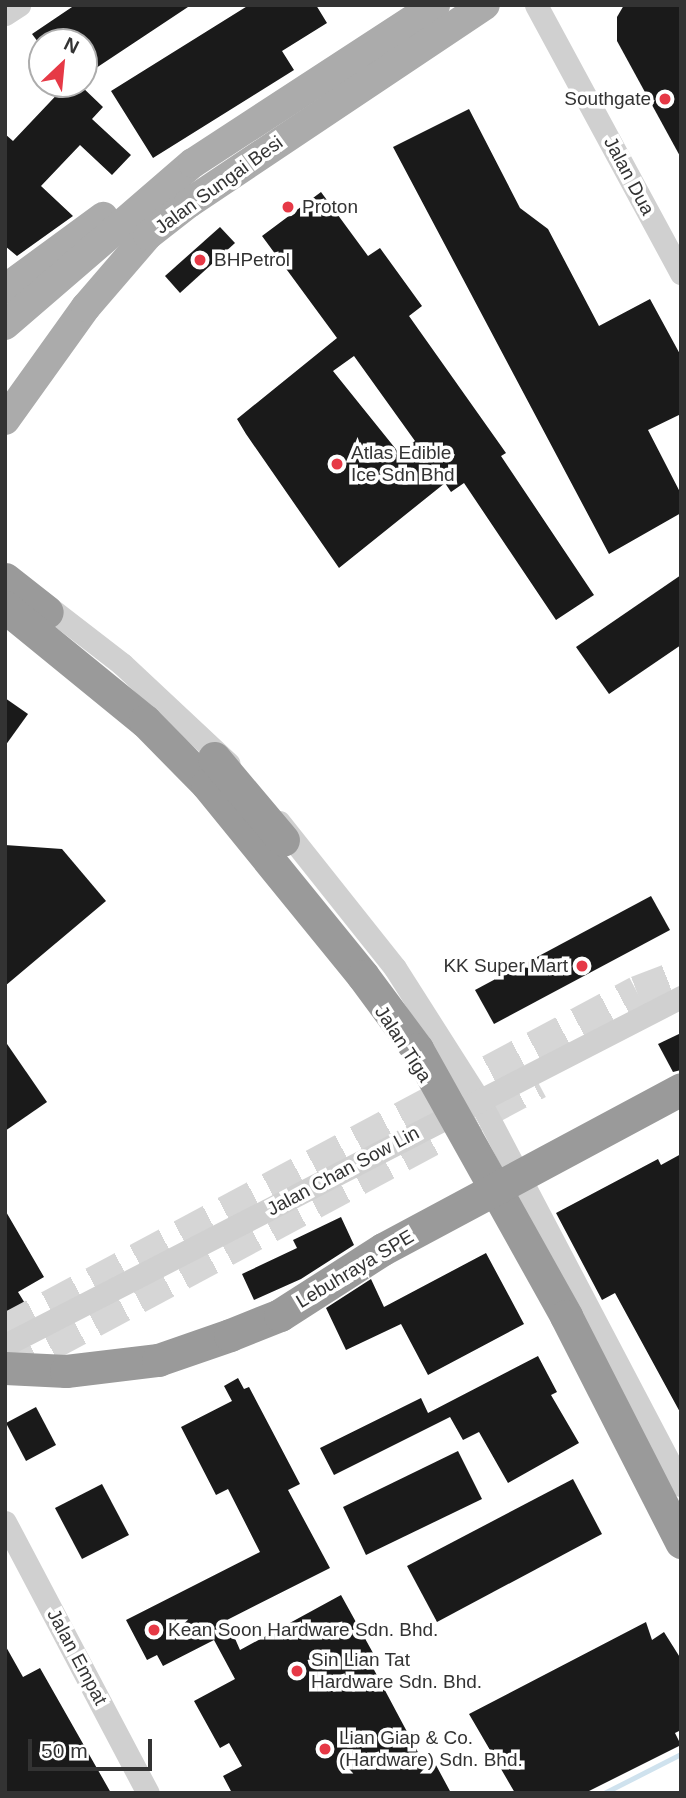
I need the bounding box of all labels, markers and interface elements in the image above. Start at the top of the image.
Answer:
north arrow [28,28,98,98]
text: N [61,33,82,58]
place label: Southgate [564,88,651,110]
marker: Southgate [657,91,673,107]
street label: Jalan Sungai Besi [151,131,287,239]
street label: Jalan Dua [599,133,659,219]
place label: Proton [302,196,358,218]
marker: Proton [280,199,296,215]
place label: BHPetrol [214,249,290,271]
marker: BHPetrol [192,252,208,268]
place label: Atlas Edible Ice Sdn Bhd [351,442,455,486]
marker: Atlas Edible Ice Sdn Bhd [329,456,345,472]
place label: KK Super Mart [443,955,568,977]
marker: KK Super Mart [574,958,590,974]
street label: Jalan Tiga [370,1001,436,1087]
street label: Jalan Chan Sow Lin [263,1121,423,1221]
street label: Lebuhraya SPE [292,1225,418,1313]
street label: Jalan Empat [42,1605,112,1709]
place label: Kean Soon Hardware Sdn. Bhd. [168,1619,438,1641]
marker: Kean Soon Hardware Sdn. Bhd. [146,1622,162,1638]
place label: Sin Lian Tat Hardware Sdn. Bhd. [311,1649,482,1693]
marker: Sin Lian Tat Hardware Sdn. Bhd. [289,1663,305,1679]
scale bar [32,1724,156,1768]
place label: Lian Giap & Co. (Hardware) Sdn. Bhd. [339,1727,523,1771]
text: 50 m [41,1739,88,1762]
marker: Lian Giap & Co. (Hardware) Sdn. Bhd. [317,1741,333,1757]

